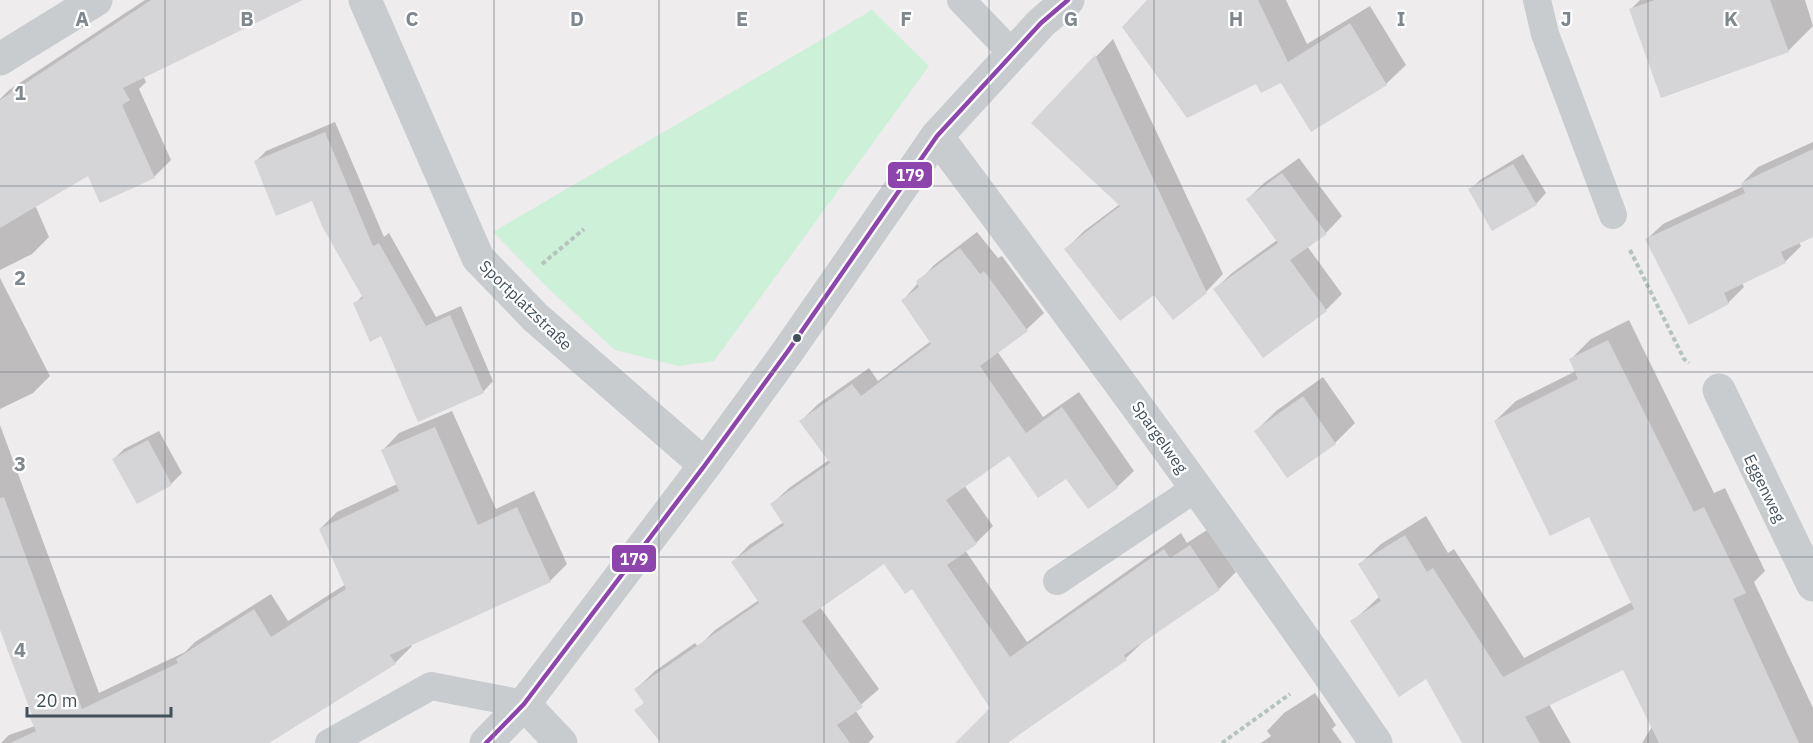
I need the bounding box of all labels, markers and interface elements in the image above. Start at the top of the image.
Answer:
text: A [75,5,89,32]
text: B [240,5,254,32]
text: C [405,5,419,32]
text: D [570,5,584,32]
text: E [736,5,748,32]
text: F [900,5,912,32]
text: G [1064,5,1078,32]
text: H [1229,5,1243,32]
text: I [1397,5,1405,32]
text: J [1560,5,1572,32]
text: K [1724,5,1738,32]
text: 1 [14,79,26,106]
line badge: 179 [887,161,933,189]
text: 179 [896,165,924,185]
street label: Sportplatzstraße [476,256,577,354]
text: 2 [14,264,26,291]
unlabelled marker [791,332,803,344]
street label: Spargelweg [1128,397,1192,477]
text: 3 [14,450,26,477]
street label: Eggenweg [1740,451,1790,526]
line badge: 179 [611,544,657,573]
text: 179 [620,549,648,569]
text: 4 [14,636,26,663]
scale bar [27,680,171,718]
text: 20 m [36,689,78,712]

